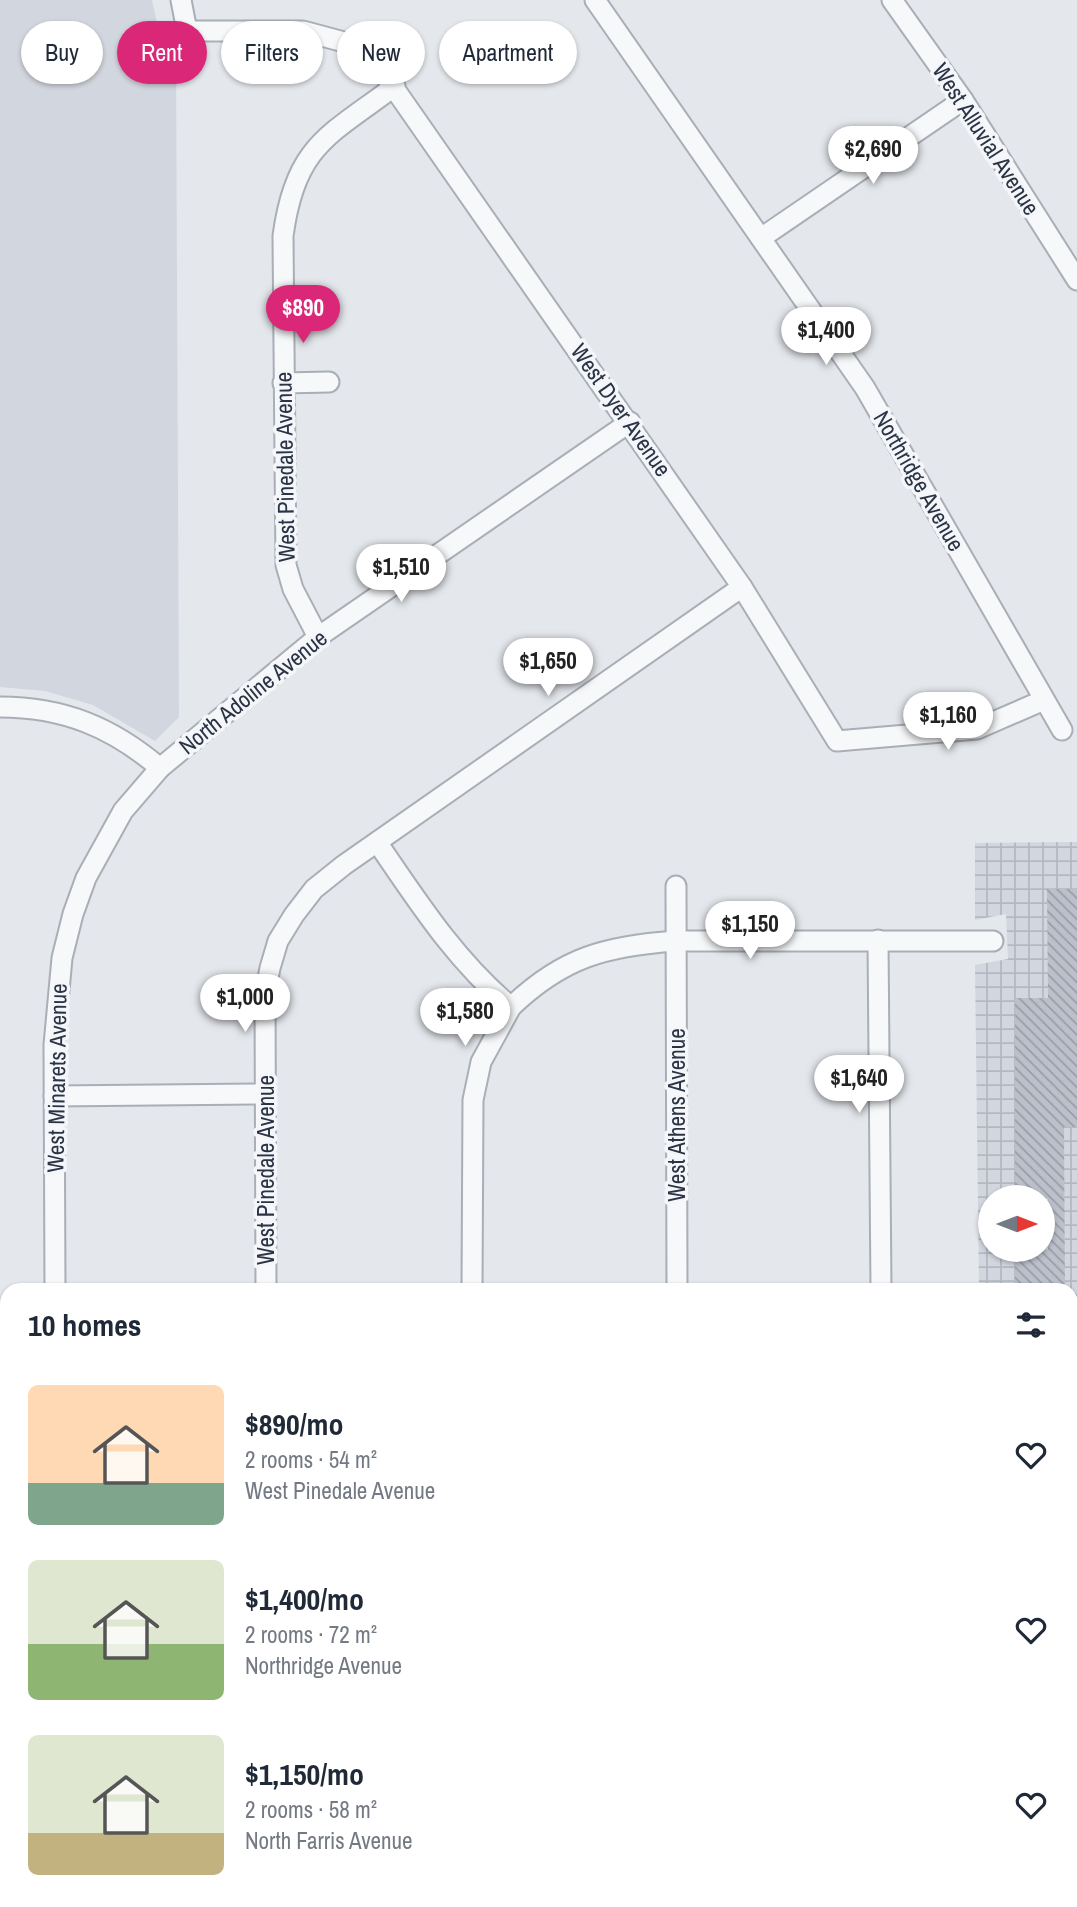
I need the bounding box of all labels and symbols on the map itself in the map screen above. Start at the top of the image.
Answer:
street label: West Alluvial Avenue [926,57,1047,221]
pin: $2,690 [816,127,930,186]
pin: $890 [262,286,344,345]
pin: $1,400 [769,308,883,367]
street label: West Dyer Avenue [564,337,679,482]
street label: West Pinedale Avenue [267,372,302,562]
street label: Northridge Avenue [867,405,972,556]
pin: $1,510 [344,544,458,604]
street label: North Adoline Avenue [172,622,333,761]
pin: $1,650 [491,638,605,698]
pin: $1,160 [891,692,1005,752]
pin: $1,150 [693,902,807,961]
pin: $1,000 [188,974,302,1034]
street label: West Minarets Avenue [39,983,74,1173]
pin: $1,580 [408,988,522,1048]
street label: West Athens Avenue [661,1028,692,1202]
pin: $1,640 [802,1056,916,1115]
street label: West Pinedale Avenue [250,1075,281,1265]
north arrow [978,1185,1055,1262]

